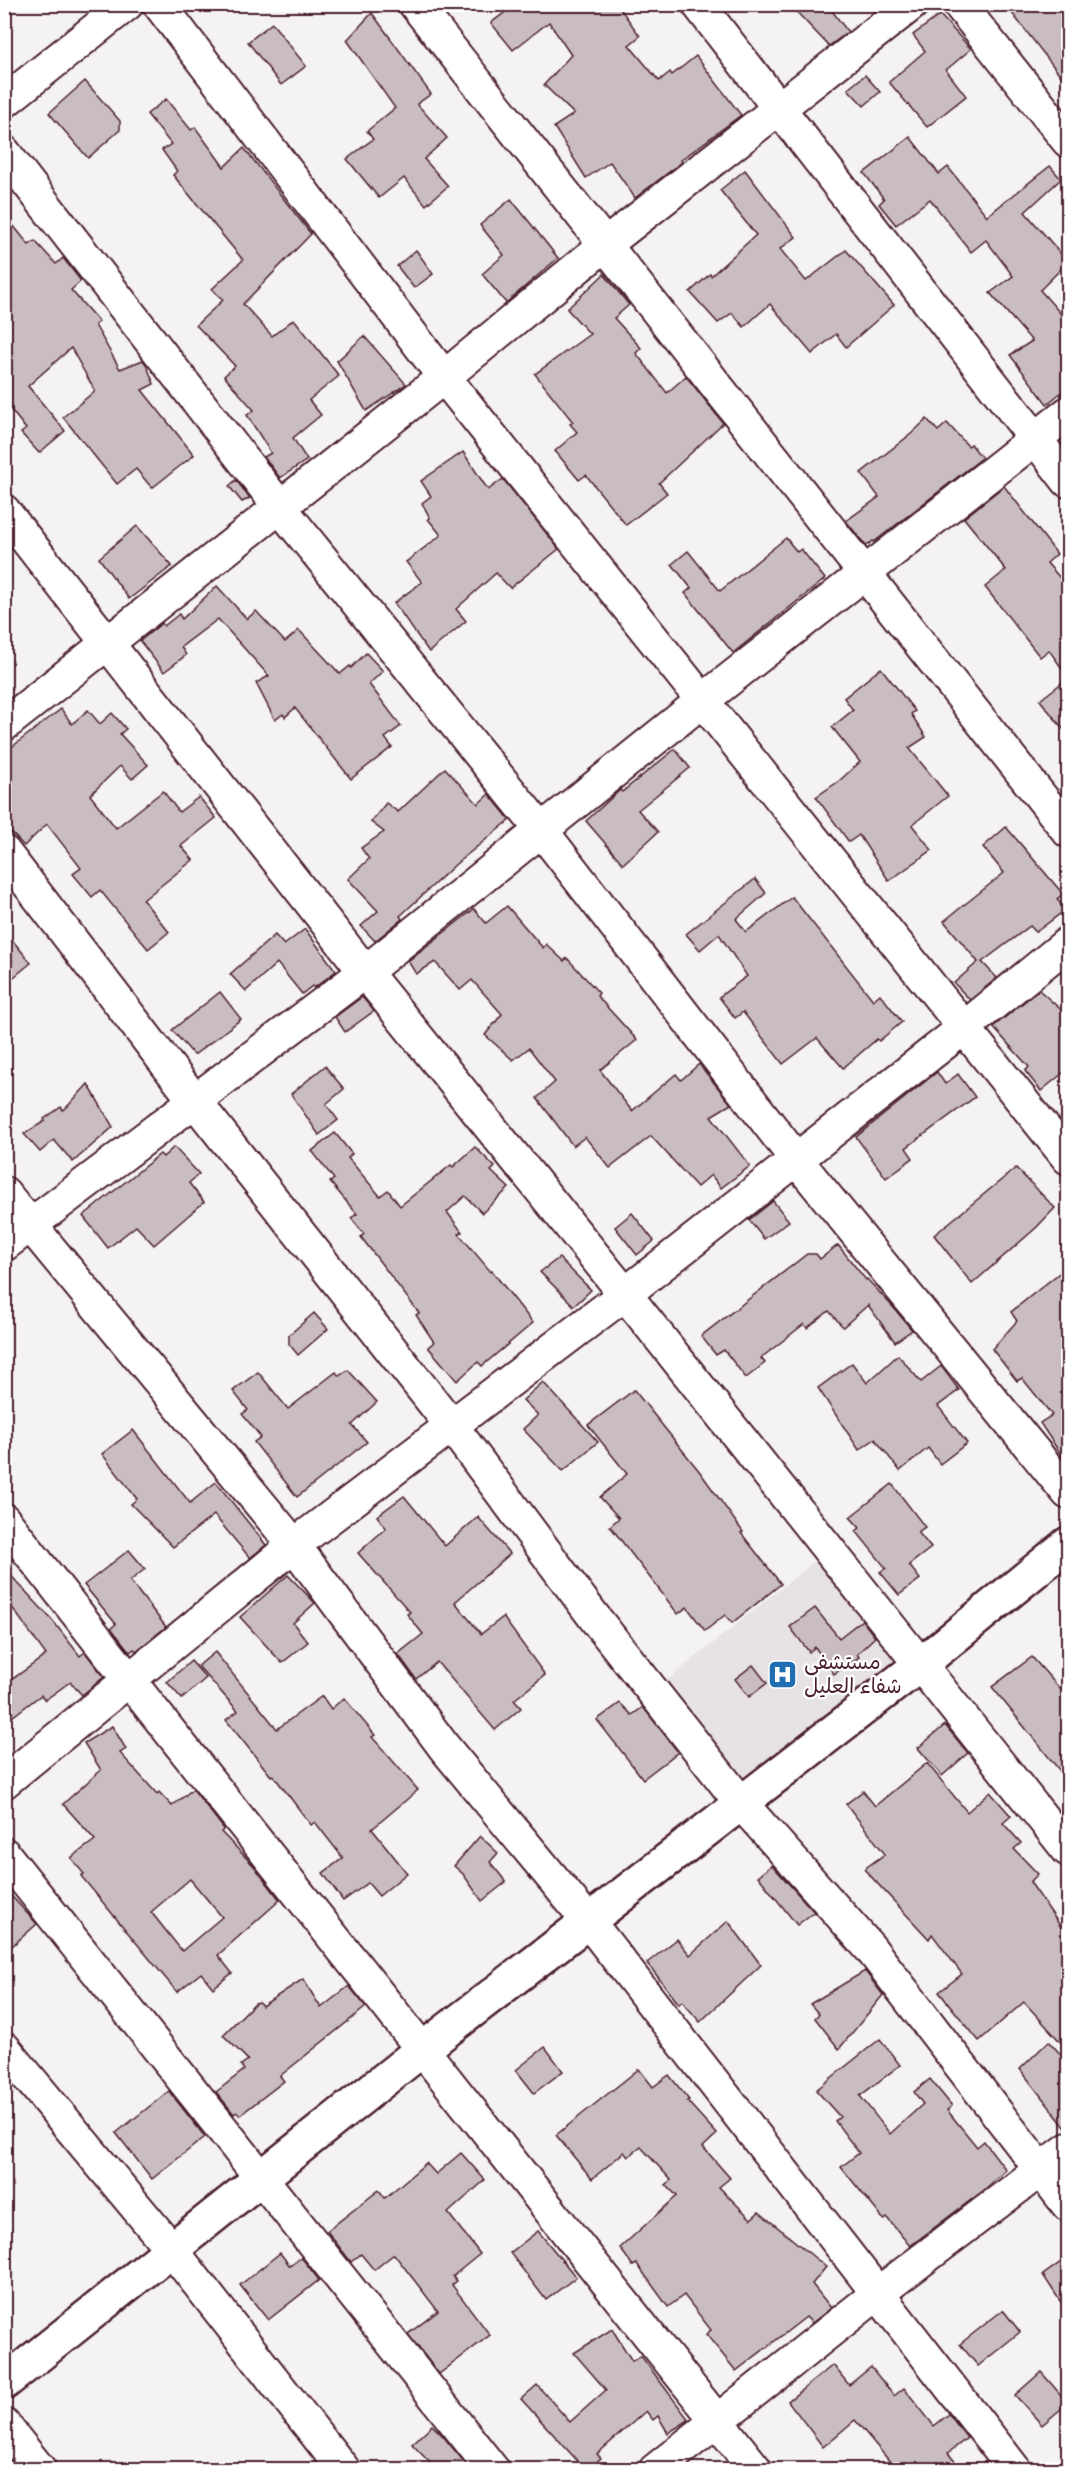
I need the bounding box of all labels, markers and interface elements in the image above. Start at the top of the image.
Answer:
place label: مستشفى شفاء العليل [804,1649,902,1703]
hospital icon: مستشفى شفاء العليل [767,1658,799,1690]

